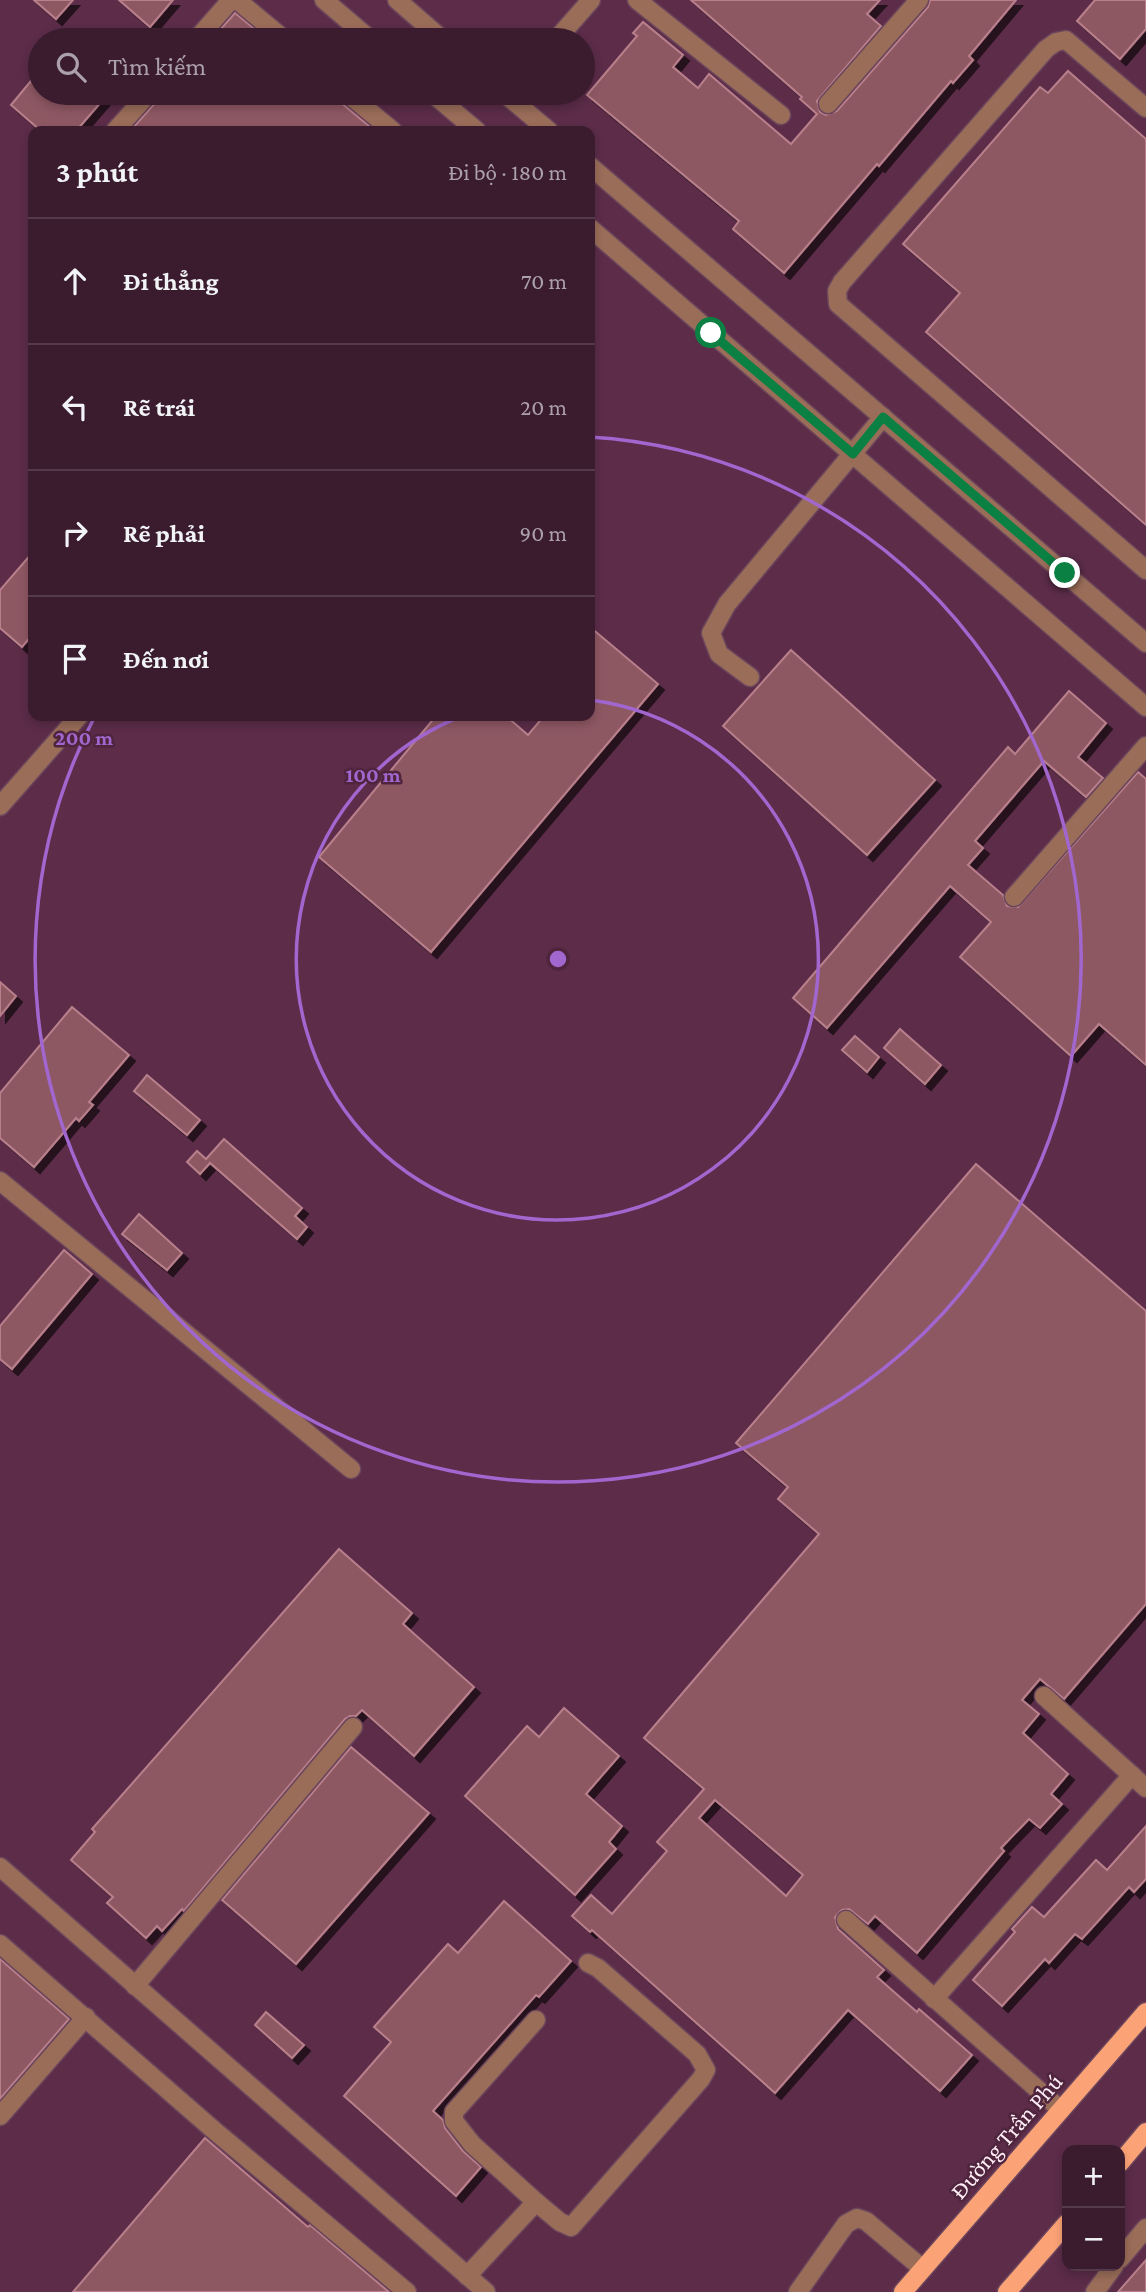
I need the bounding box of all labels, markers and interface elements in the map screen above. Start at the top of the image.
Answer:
search box [28,28,595,105]
icon: search [52,48,90,86]
text: Tìm kiếm [108,52,206,81]
text: 3 phút [56,155,138,188]
text: Đi bộ · 180 m [448,159,567,185]
icon: ahead [56,262,94,300]
text: Đi thẳng [123,267,219,296]
text: 70 m [521,268,567,294]
route start [695,317,726,348]
icon: left [56,388,94,426]
text: Rẽ trái [123,393,195,422]
text: 20 m [520,394,567,420]
icon: right [56,514,94,552]
text: Rẽ phải [123,519,205,548]
text: 90 m [520,520,567,546]
route end [1049,557,1080,588]
icon: arrive [56,640,94,678]
text: Đến nơi [123,645,209,674]
text: 200 m [55,726,113,750]
text: 100 m [345,763,401,787]
centre of rings [546,947,570,971]
street label: Đường Trần Phú [944,2068,1068,2204]
map controls [1062,2145,1125,2271]
button: + [1062,2145,1125,2208]
button: − [1062,2208,1125,2271]

